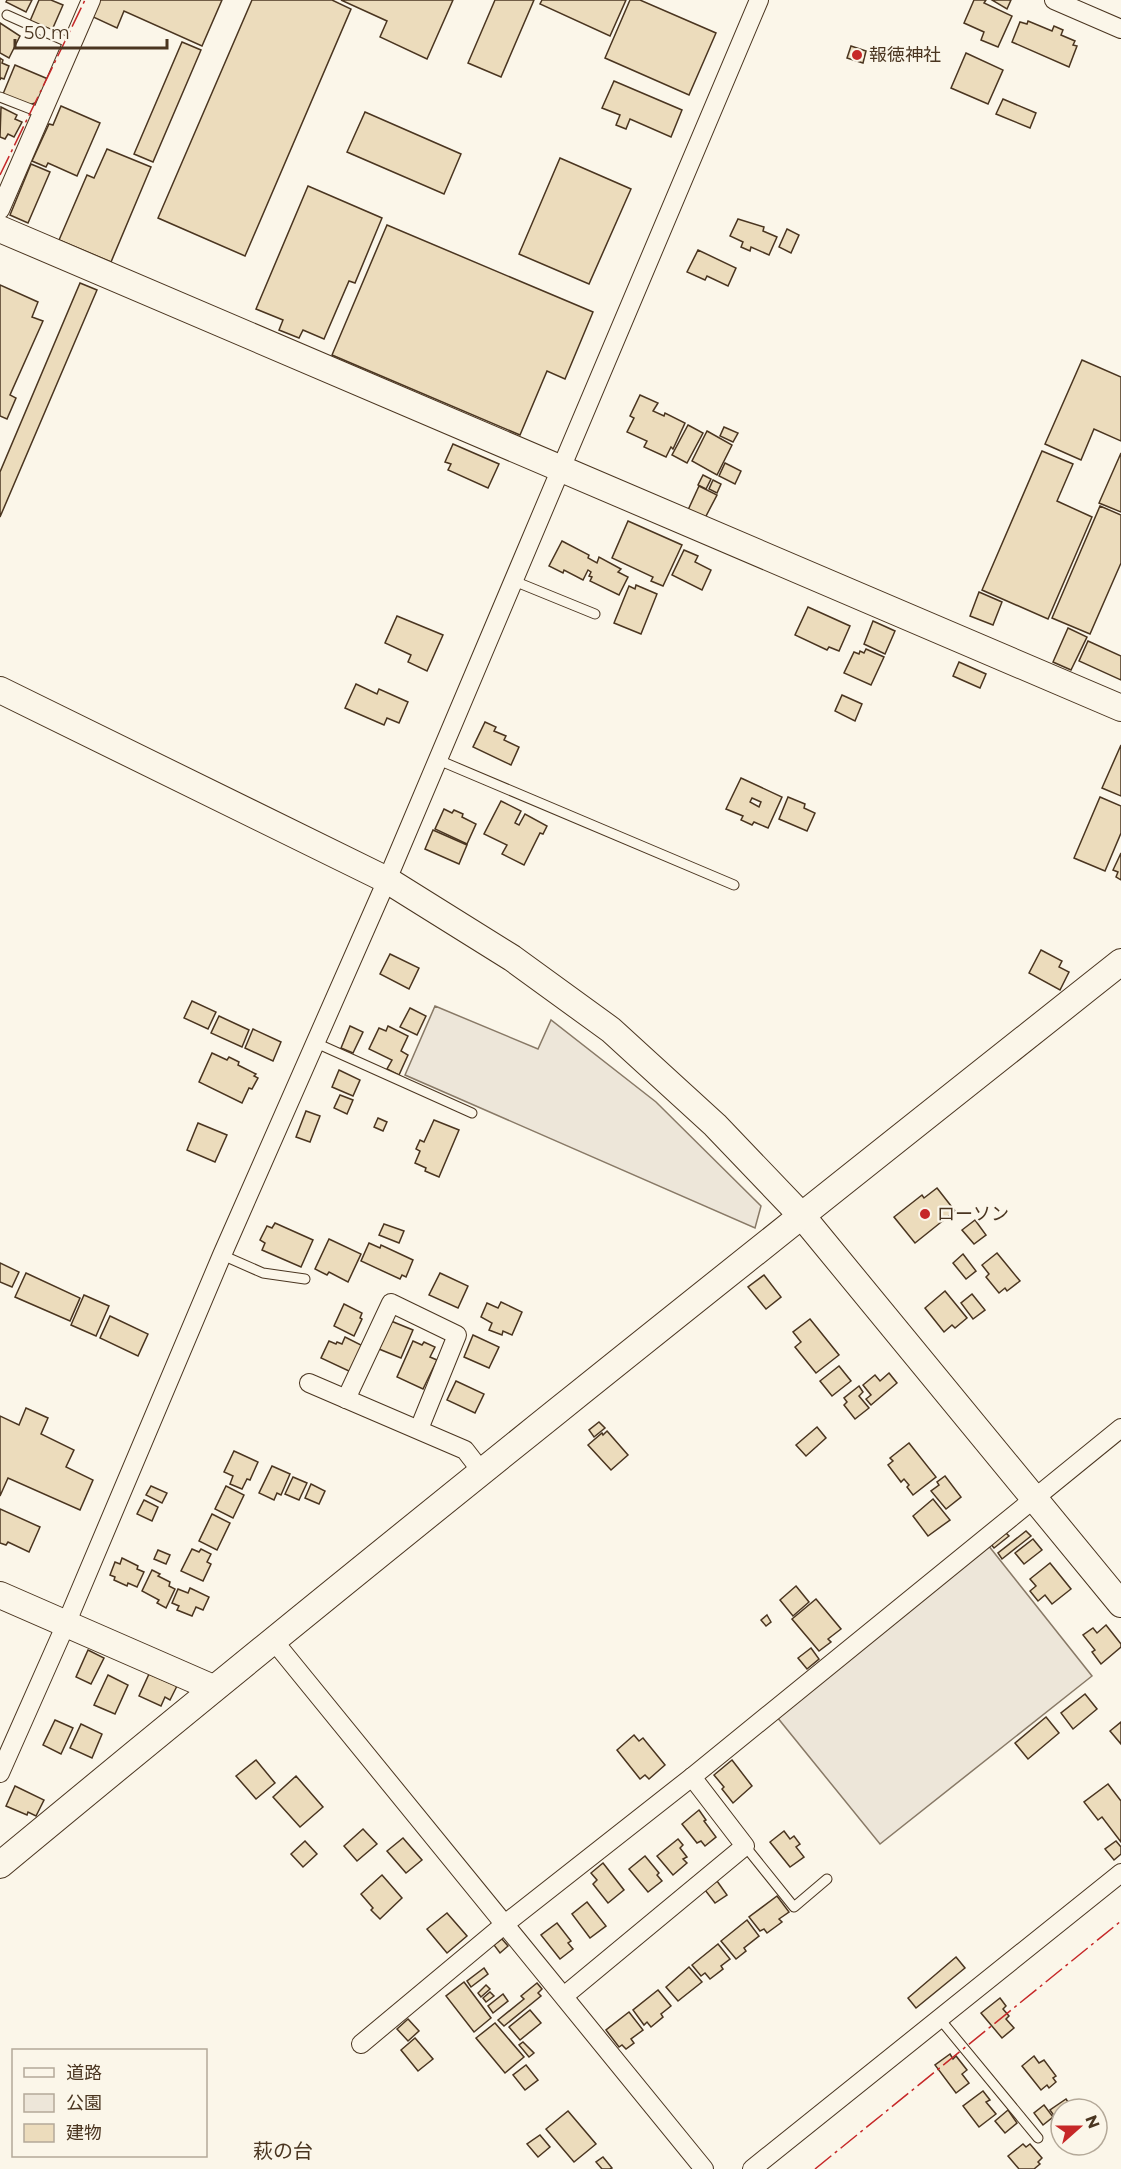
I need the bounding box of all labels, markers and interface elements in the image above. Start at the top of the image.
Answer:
scale bar [15,12,166,50]
text: 50 m [24,22,70,44]
place label: 報徳神社 [869,44,941,66]
marker: 報徳神社 [850,48,864,62]
place label: ローソン [937,1203,1009,1225]
marker: ローソン [918,1207,932,1221]
legend [12,2049,207,2157]
text: 道路 [66,2062,102,2084]
text: 公園 [66,2092,102,2114]
north arrow [1049,2097,1109,2157]
text: N [1081,2112,1104,2131]
text: 建物 [66,2122,102,2144]
district label: 萩の台 [253,2139,313,2163]

